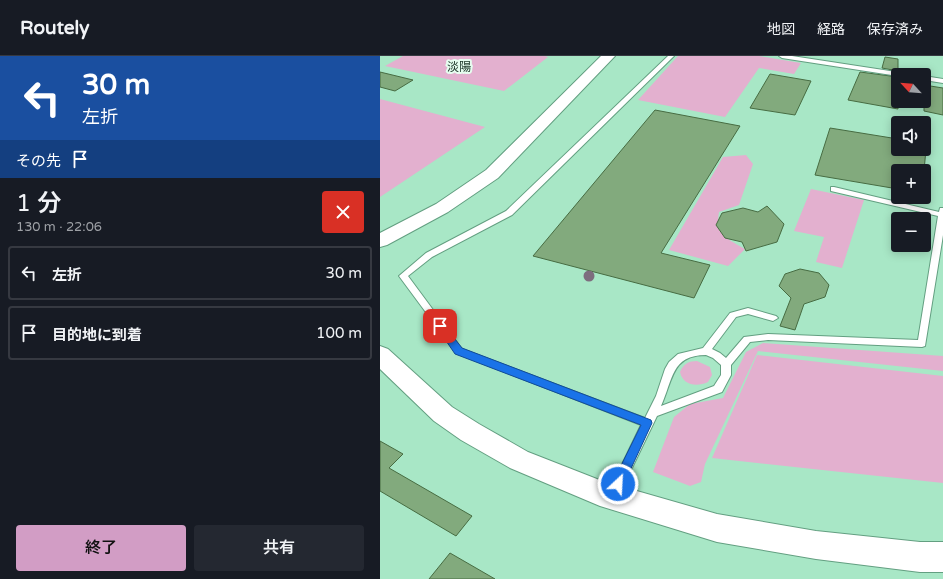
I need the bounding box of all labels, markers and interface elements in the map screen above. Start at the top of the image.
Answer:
text: Routely [20,17,89,39]
text: 地図 [767,21,795,38]
text: 経路 [817,21,845,38]
text: 保存済み [867,21,923,38]
district label: 淡陽 [447,60,471,74]
text: 30 m [82,68,150,102]
north arrow [891,68,931,108]
map controls [891,68,931,252]
icon: left [16,72,68,124]
text: 左折 [82,106,118,128]
button: sound [891,116,931,156]
icon: arrive [69,148,91,170]
text: その先 [16,152,61,170]
button: + [891,164,931,204]
text: 1 分 [16,189,61,218]
button: close [322,191,364,233]
button: − [891,212,931,252]
text: 130 m · 22:06 [16,219,102,235]
icon: left [18,262,40,284]
text: 30 m [325,264,362,282]
text: 左折 [52,266,82,284]
pin [423,309,457,343]
icon: arrive [429,315,451,337]
icon: arrive [18,322,40,344]
text: 100 m [316,324,362,342]
text: 目的地に到着 [52,326,142,344]
position arrow [597,463,639,505]
button: 終了 [16,525,186,571]
button: 共有 [194,525,364,571]

